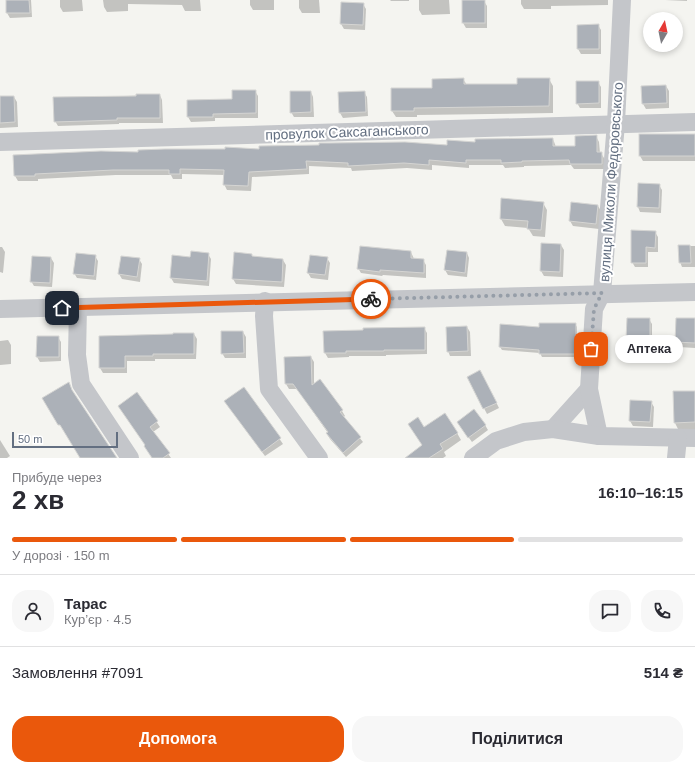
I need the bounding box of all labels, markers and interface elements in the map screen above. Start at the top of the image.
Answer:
north arrow [643,12,683,52]
map controls [643,12,683,52]
street label: вулиця Миколи Федоровського [596,81,626,282]
street label: провулок Саксаганського [265,121,429,143]
courier [351,279,391,319]
icon: bike [360,288,382,310]
pin [45,291,79,325]
icon: home [51,297,73,319]
pin [574,332,608,366]
callout: Аптека [615,335,683,363]
icon: bag [580,338,602,360]
text: Аптека [627,341,671,356]
scale bar [12,430,118,449]
text: 50 m [18,433,42,445]
text: Прибуде через [12,470,102,485]
text: 16:10–16:15 [598,484,683,501]
text: 2 хв [12,485,64,515]
text: У дорозі · 150 m [12,548,110,563]
button: person [12,590,54,632]
button: chat [589,590,631,632]
button: phone [641,590,683,632]
text: Тарас [64,595,107,612]
text: Кур’єр · 4.5 [64,612,132,627]
text: Замовлення #7091 [12,664,143,681]
text: 514 ₴ [644,664,683,681]
button: Допомога [12,716,344,762]
button: Поділитися [352,716,683,762]

